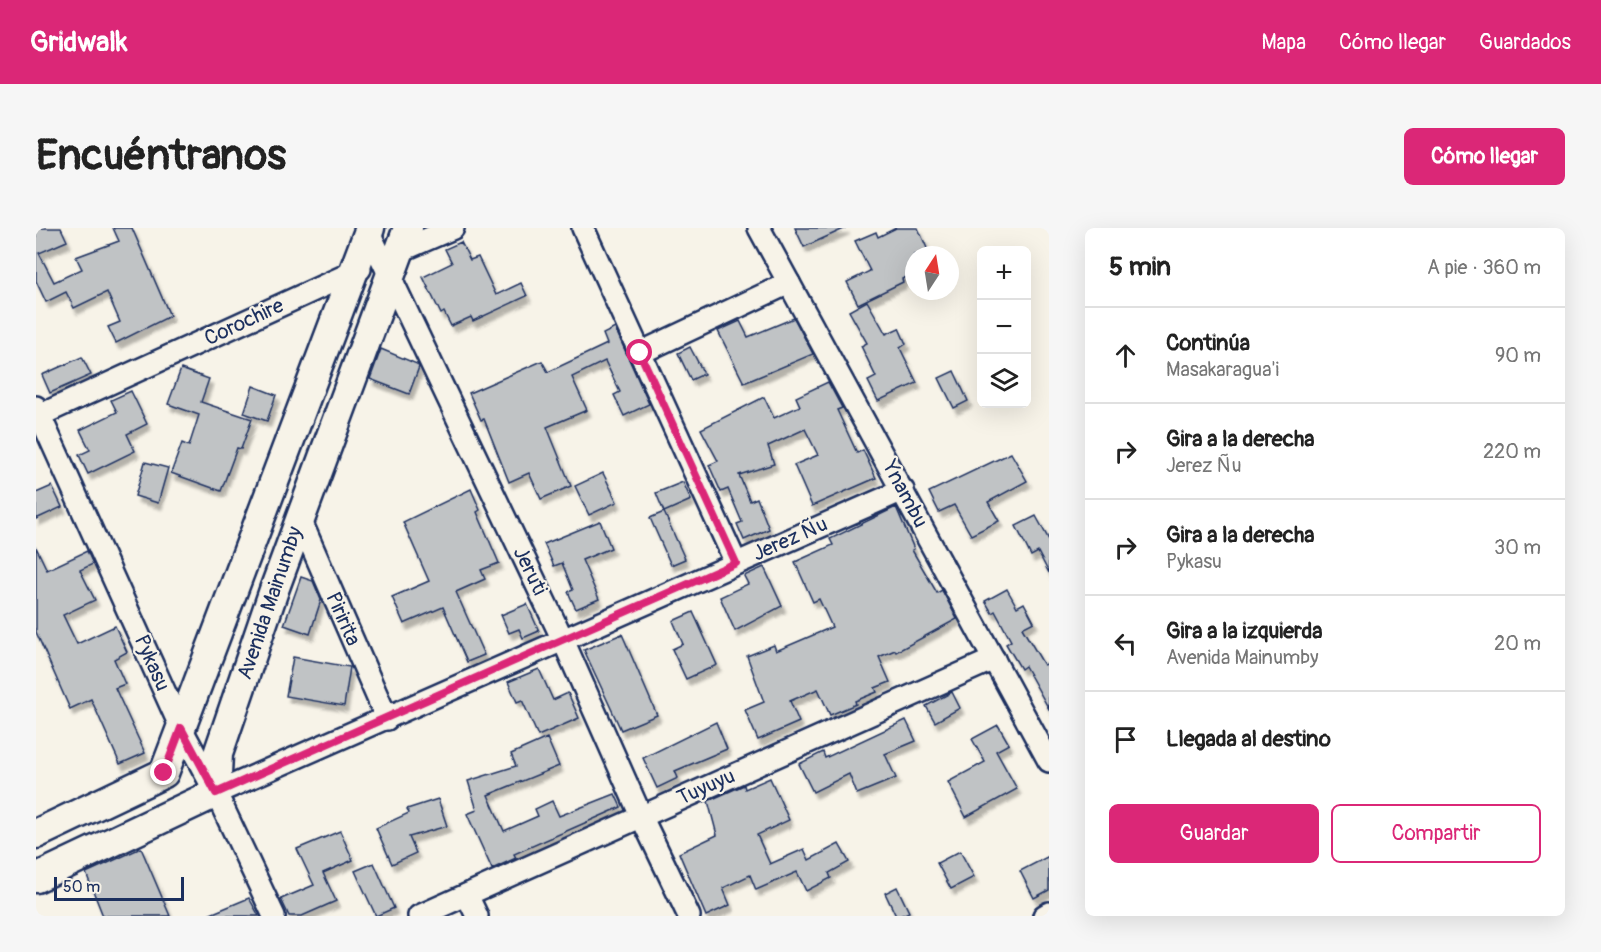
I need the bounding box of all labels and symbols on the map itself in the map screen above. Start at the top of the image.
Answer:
north arrow [905,246,959,300]
street label: Corochire [200,292,289,352]
route start [626,339,652,365]
street label: Ynambu [876,455,934,532]
street label: Jerez Ñu [748,511,832,567]
street label: Avenida Mainumby [231,523,309,683]
street label: Jeruti [507,542,553,600]
street label: Piririta [319,588,367,650]
street label: Pykasu [128,631,176,695]
route end [150,759,176,785]
street label: Tuyuyu [673,762,739,812]
scale bar [54,874,184,902]

